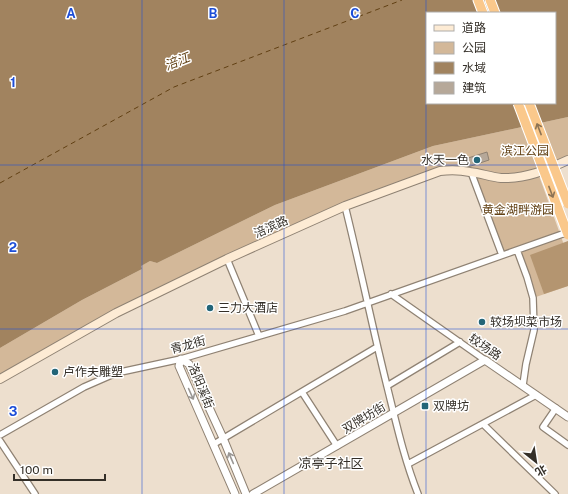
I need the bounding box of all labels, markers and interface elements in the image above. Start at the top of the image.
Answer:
text: A [66,6,76,21]
text: B [209,6,218,21]
text: C [350,6,360,21]
legend [426,12,556,104]
text: 道路 [462,21,486,35]
text: 公园 [462,41,486,55]
water label: 涪江 [162,49,194,73]
text: 水域 [462,61,486,75]
text: 1 [10,75,16,90]
text: 建筑 [462,81,486,95]
one-way arrow [534,123,542,135]
park label: 滨江公园 [501,144,549,158]
place label: 水天一色 [421,153,469,167]
marker: 水天一色 [472,155,482,165]
one-way arrow [548,185,556,197]
park label: 黄金湖畔游园 [482,203,554,217]
street label: 涪滨路 [252,213,290,241]
text: 2 [9,240,17,255]
place label: 三力大酒店 [218,301,278,315]
marker: 三力大酒店 [205,303,215,313]
place label: 较场坝菜市场 [490,315,562,329]
marker: 较场坝菜市场 [477,317,487,327]
street label: 较场路 [466,331,504,363]
street label: 青龙街 [169,334,207,356]
street label: 洛阳溪街 [186,361,216,411]
place label: 卢作夫雕塑 [63,365,123,379]
marker: 卢作夫雕塑 [50,367,60,377]
one-way arrow [188,388,195,400]
place label: 双牌坊 [433,399,469,413]
street label: 双牌坊街 [340,400,388,436]
marker: 双牌坊 [420,401,430,411]
text: 3 [9,404,18,419]
north arrow [516,442,556,482]
one-way arrow [227,452,234,464]
scale bar [14,456,105,482]
district label: 凉亭子社区 [298,456,364,471]
text: 100 m [20,463,53,477]
text: 北 [533,463,549,479]

